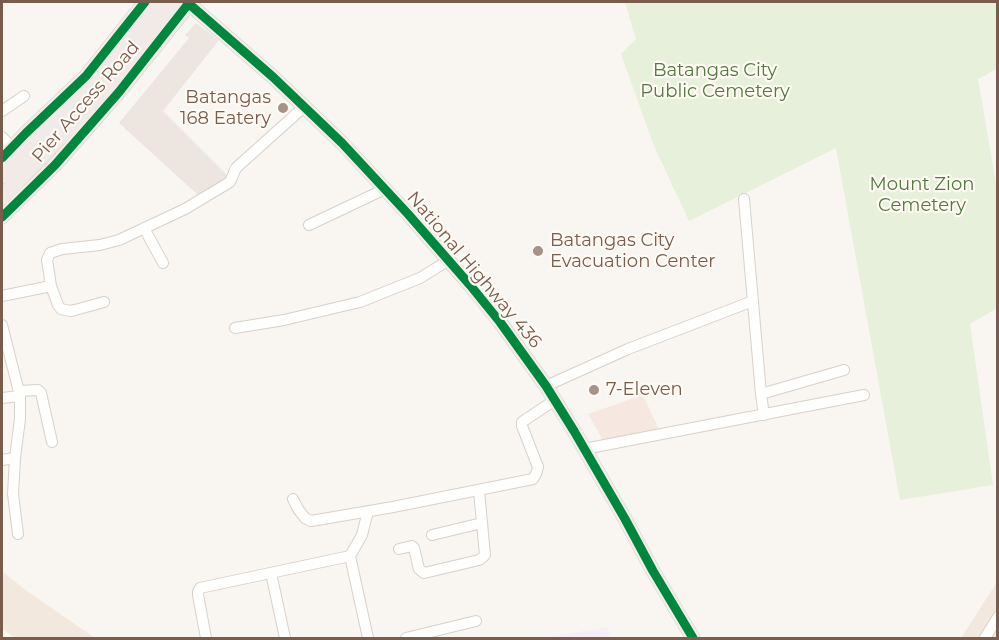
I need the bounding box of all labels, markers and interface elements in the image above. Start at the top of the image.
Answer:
street label: Pier Access Road [27,37,145,167]
park label: Batangas City Public Cemetery [640,60,790,103]
place label: Batangas 168 Eatery [180,87,271,130]
marker: Batangas 168 Eatery [276,101,290,115]
park label: Mount Zion Cemetery [870,174,974,216]
street label: National Highway 436 [402,187,546,353]
place label: Batangas City Evacuation Center [550,230,715,272]
marker: Batangas City Evacuation Center [531,244,545,258]
place label: 7-Eleven [606,379,683,401]
marker: 7-Eleven [587,383,601,397]

